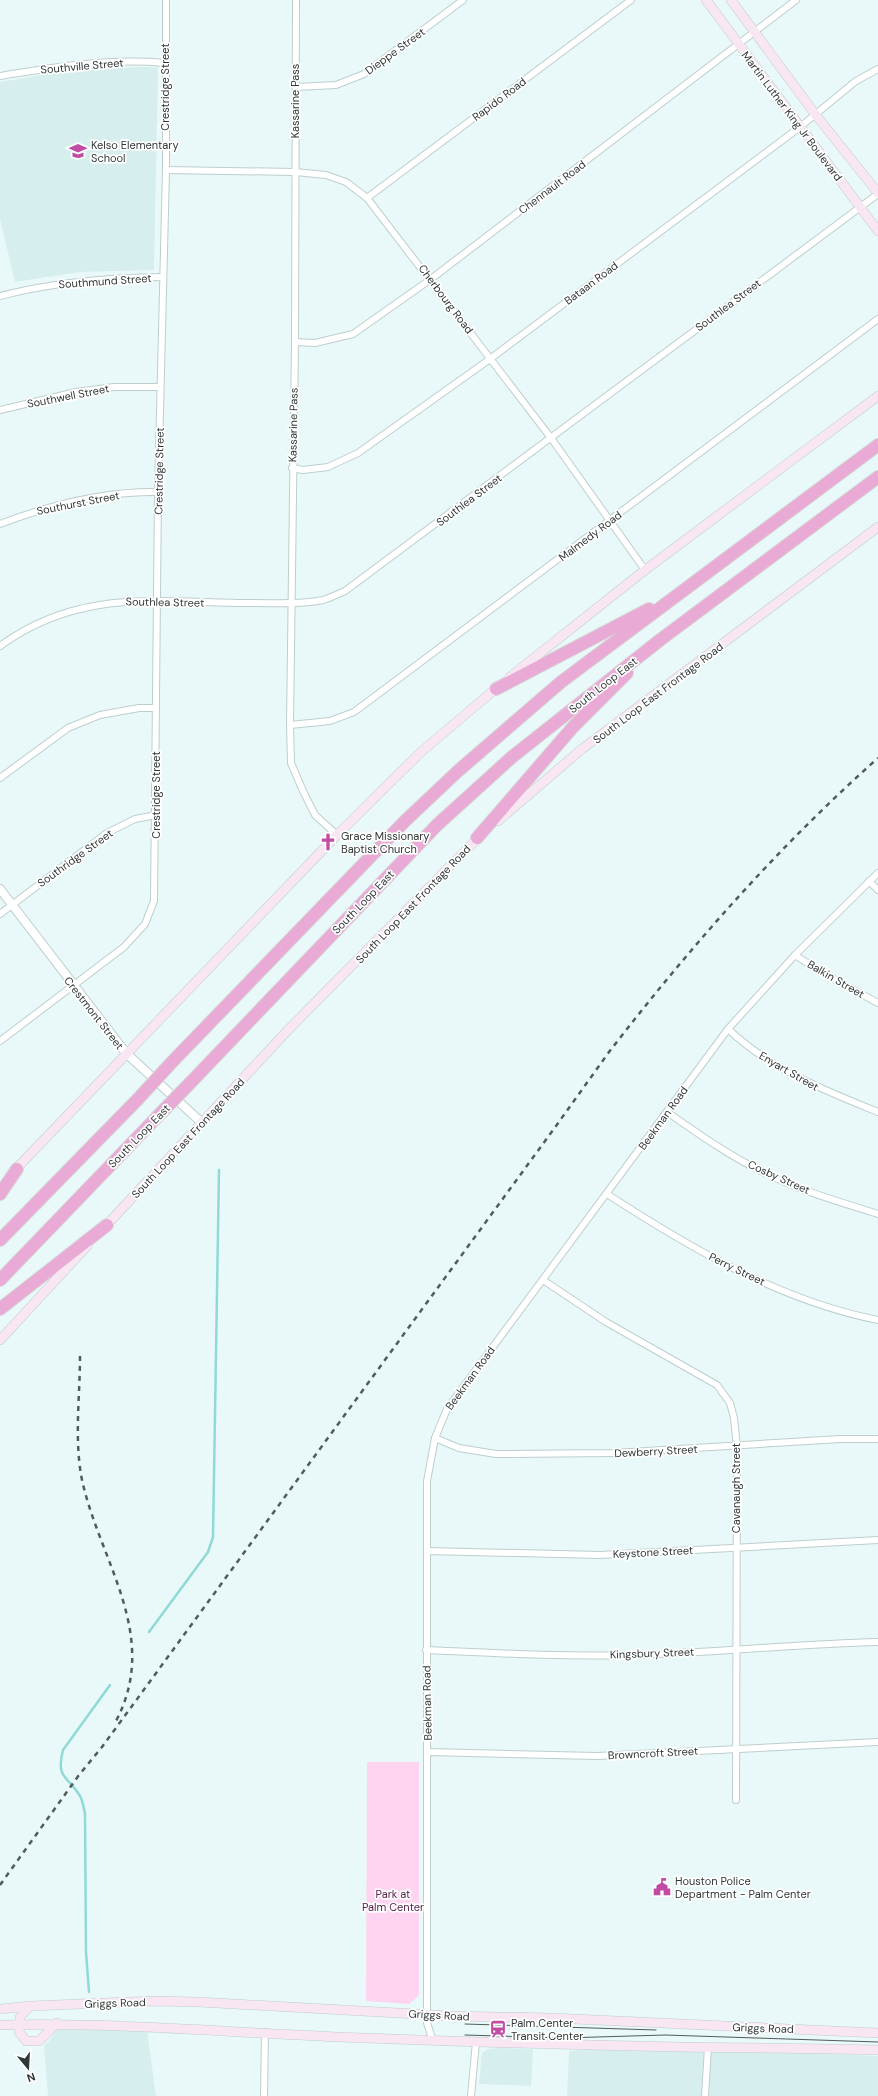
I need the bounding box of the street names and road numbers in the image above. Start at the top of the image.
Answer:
street label: Dieppe Street [362,25,428,77]
street label: Crestridge Street [158,43,172,131]
street label: Martin Luther King Jr Boulevard [739,48,845,184]
street label: Southville Street [40,55,124,77]
street label: Kassarine Pass [288,64,302,138]
street label: Rapido Road [469,74,529,124]
street label: Chennault Road [516,157,589,217]
street label: Bataan Road [561,258,621,308]
street label: Cherbourg Road [415,262,477,336]
street label: Southmund Street [58,271,152,291]
street label: Southlea Street [692,276,764,334]
street label: Southwell Street [26,381,110,411]
street label: Kassarine Pass [285,388,301,462]
street label: Crestridge Street [151,427,167,515]
street label: Southlea Street [433,471,505,529]
street label: Southurst Street [35,488,121,518]
street label: Malmedy Road [556,508,624,564]
street label: Southlea Street [126,594,204,610]
street label: South Loop East Frontage Road [590,639,726,747]
street label: South Loop East [566,654,640,716]
street label: Crestridge Street [149,751,163,839]
street label: Southridge Street [35,826,115,890]
street label: South Loop East Frontage Road [353,842,473,966]
street label: South Loop East [329,867,397,937]
street label: Balkin Street [805,957,867,1001]
street label: Crestmont Street [61,974,127,1052]
street label: Enyart Street [757,1048,821,1094]
street label: South Loop East Frontage Road [128,1075,248,1201]
street label: Beekman Road [635,1083,691,1153]
street label: South Loop East [105,1101,173,1171]
street label: Cosby Street [746,1157,812,1197]
street label: Perry Street [707,1249,767,1289]
street label: Beekman Road [442,1343,498,1413]
street label: Dewberry Street [614,1442,698,1460]
street label: Cavanaugh Street [729,1443,743,1533]
street label: Keystone Street [612,1543,694,1561]
street label: Kingsbury Street [610,1645,694,1661]
street label: Beekman Road [419,1665,435,1741]
street label: Browncroft Street [608,1744,698,1762]
street label: Griggs Road [84,1995,146,2011]
street label: Griggs Road [408,2006,470,2024]
street label: Griggs Road [732,2020,794,2036]

